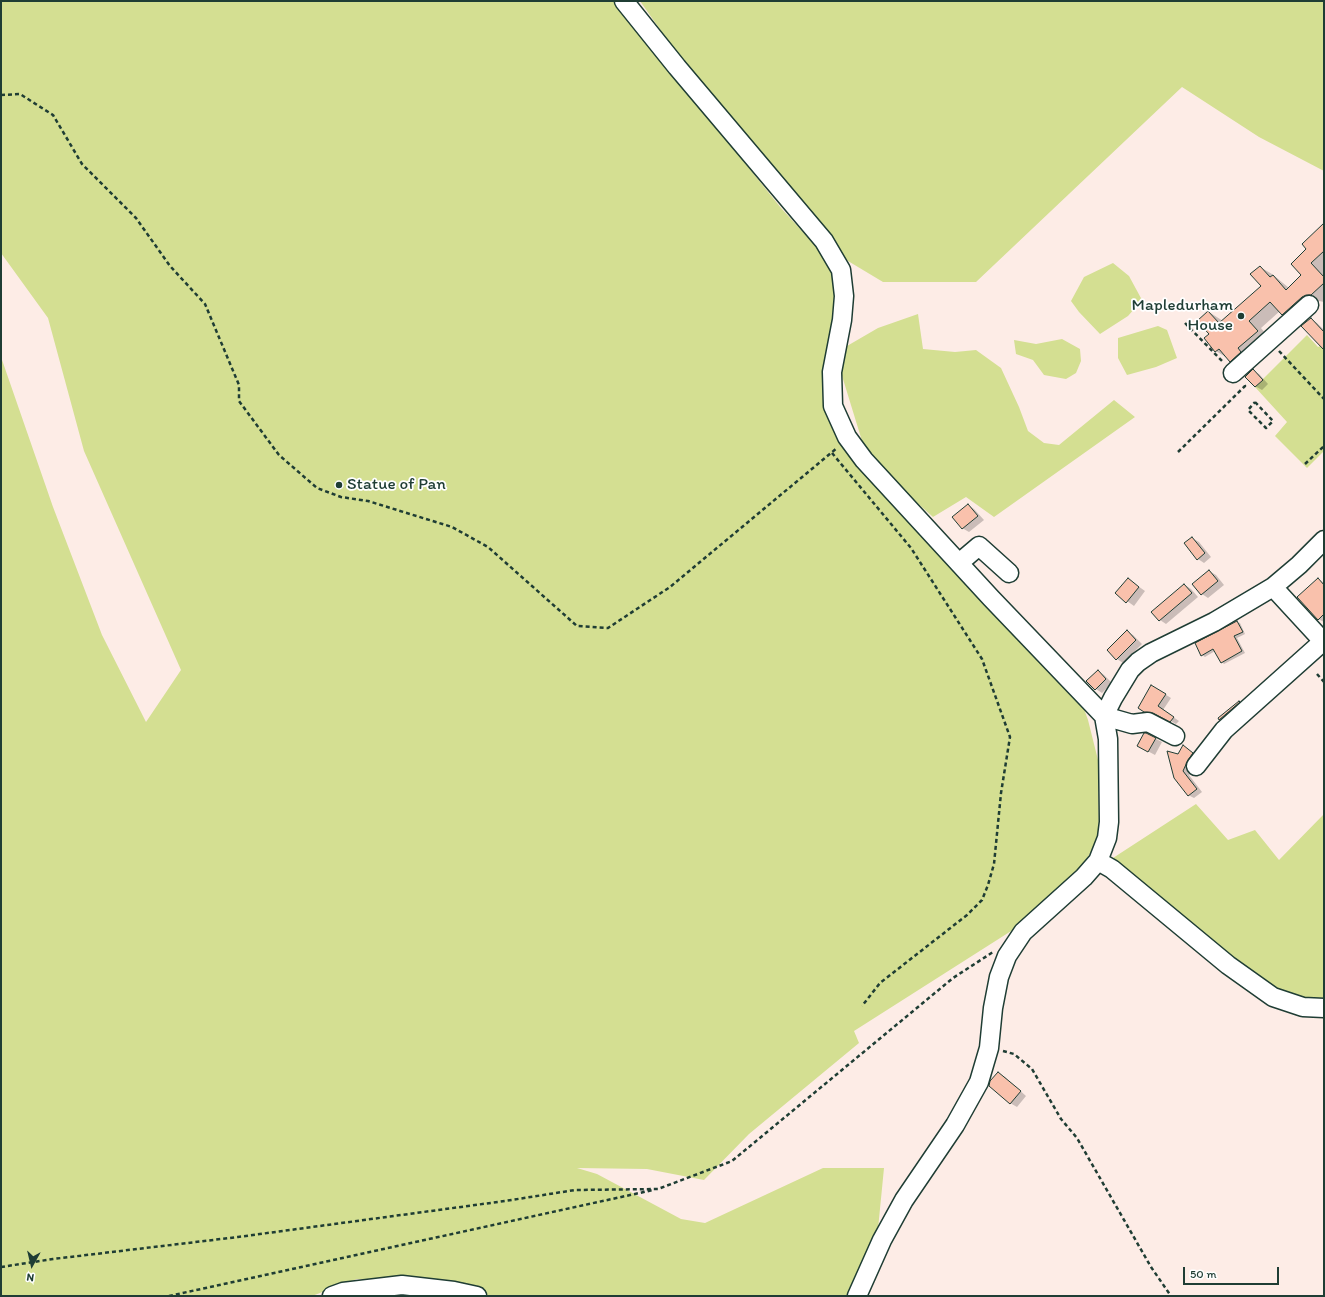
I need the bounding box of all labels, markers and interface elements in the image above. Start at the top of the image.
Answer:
place label: Mapledurham House [1132,296,1233,336]
marker: Mapledurham House [1236,311,1246,321]
place label: Statue of Pan [347,475,446,495]
marker: Statue of Pan [334,480,344,490]
north arrow [12,1245,52,1285]
scale bar [1185,1259,1281,1285]
text: 50 m [1190,1267,1216,1281]
text: N [26,1270,35,1284]

